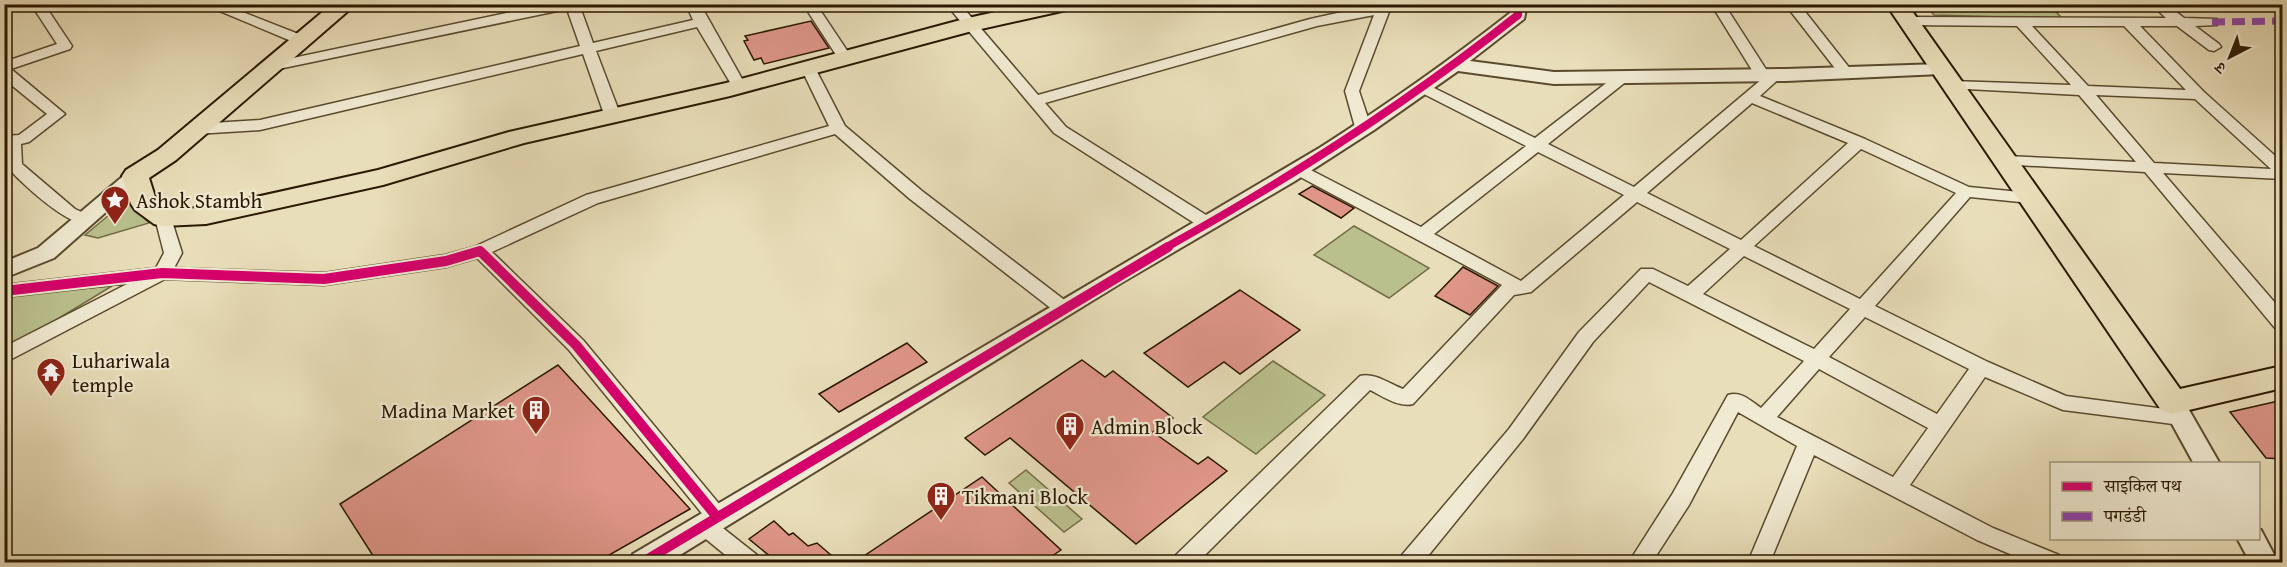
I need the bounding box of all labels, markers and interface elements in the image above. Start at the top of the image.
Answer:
north arrow [2200,27,2260,87]
text: उ [2208,55,2232,80]
place icon: Ashok Stambh [99,184,131,226]
place label: Ashok Stambh [136,185,262,216]
place label: Luhariwala temple [72,345,170,400]
temple icon: Luhariwala temple [35,356,67,398]
building icon: Madina Market [520,394,552,436]
place label: Madina Market [381,395,516,426]
building icon: Admin Block [1054,410,1086,452]
place label: Admin Block [1091,411,1203,442]
legend [2050,462,2260,540]
text: साइकिल पथ [2103,472,2183,499]
building icon: Tikmani Block [925,480,957,522]
place label: Tikmani Block [962,481,1088,512]
text: पगडंडी [2103,502,2147,529]

